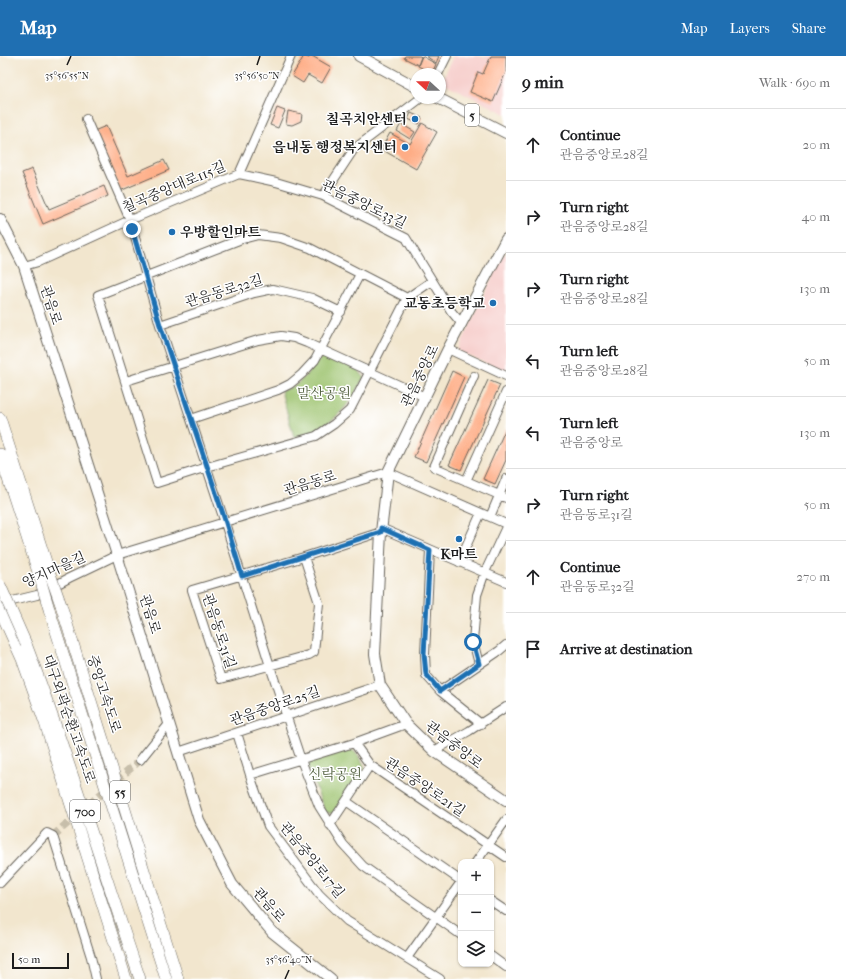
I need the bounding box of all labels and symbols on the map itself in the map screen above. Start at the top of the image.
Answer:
north arrow [410,68,446,104]
text: 35°56'55"N [45,70,89,82]
text: 35°56'50"N [234,70,280,82]
road number: 5 [465,104,479,126]
place label: 칠곡치안센터 [326,111,407,128]
marker: 칠곡치안센터 [410,114,420,124]
place label: 읍내동 행정복지센터 [272,139,397,156]
marker: 읍내동 행정복지센터 [400,142,410,152]
street label: 칠곡중앙대로115길 [120,158,228,216]
street label: 관음중앙로33길 [319,176,409,232]
route end [123,220,141,238]
place label: 우방할인마트 [180,224,262,241]
marker: 우방할인마트 [167,227,177,237]
street label: 관음동로32길 [183,271,265,311]
street label: 관음로 [37,283,65,327]
place label: 교동초등학교 [404,295,485,312]
marker: 교동초등학교 [488,298,498,308]
street label: 관음중앙로 [398,341,443,410]
park label: 말산공원 [297,385,351,402]
street label: 관음동로 [282,467,339,499]
marker: K마트 [454,534,464,544]
place label: K마트 [440,546,478,563]
street label: 양지마을길 [20,548,88,592]
street label: 관음동로31길 [199,591,239,671]
street label: 관음로 [136,592,164,636]
route start [464,633,482,651]
street label: 대구외곽순환고속도로 [39,652,99,786]
street label: 중앙고속도로 [83,653,125,736]
street label: 관음중앙로25길 [228,683,322,729]
street label: 관음중앙로 [422,717,486,773]
street label: 관음중앙로21길 [382,754,468,820]
park label: 신락공원 [308,766,362,783]
road number: 55 [110,781,130,803]
road number: 700 [70,800,100,822]
street label: 관음중앙로17길 [276,819,348,901]
street label: 관음로 [249,884,289,926]
scale bar [12,951,69,970]
text: 35°56'40"N [266,954,313,966]

